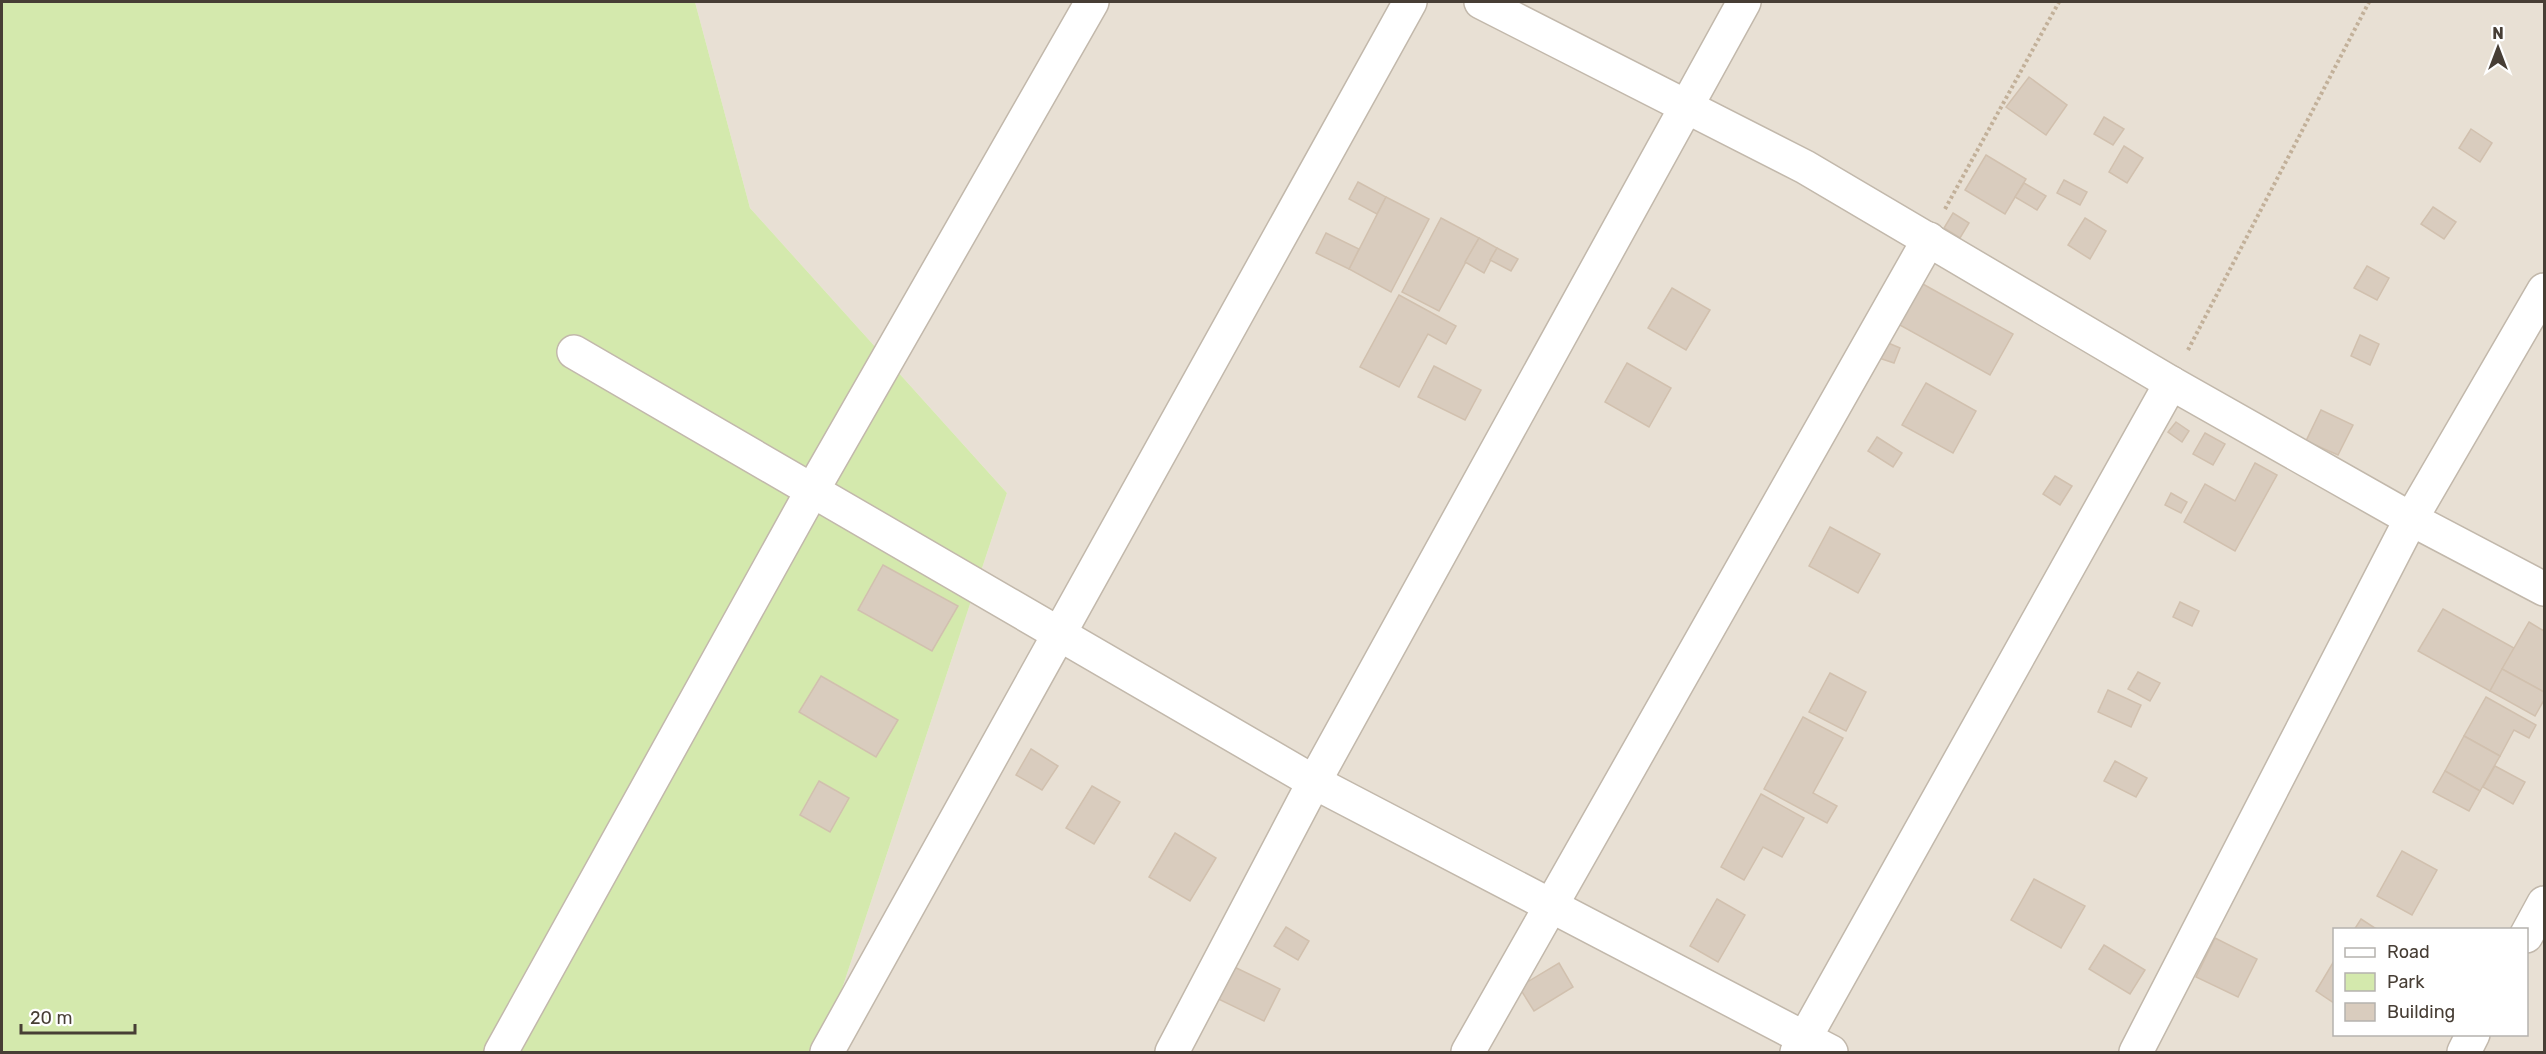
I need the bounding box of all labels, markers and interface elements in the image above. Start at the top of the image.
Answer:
north arrow [2468,18,2528,78]
text: N [2492,24,2504,43]
legend [2333,928,2528,1036]
text: Road [2387,941,2430,963]
text: Park [2387,971,2425,993]
scale bar [21,997,135,1035]
text: Building [2387,1001,2455,1023]
text: 20 m [30,1007,72,1029]

